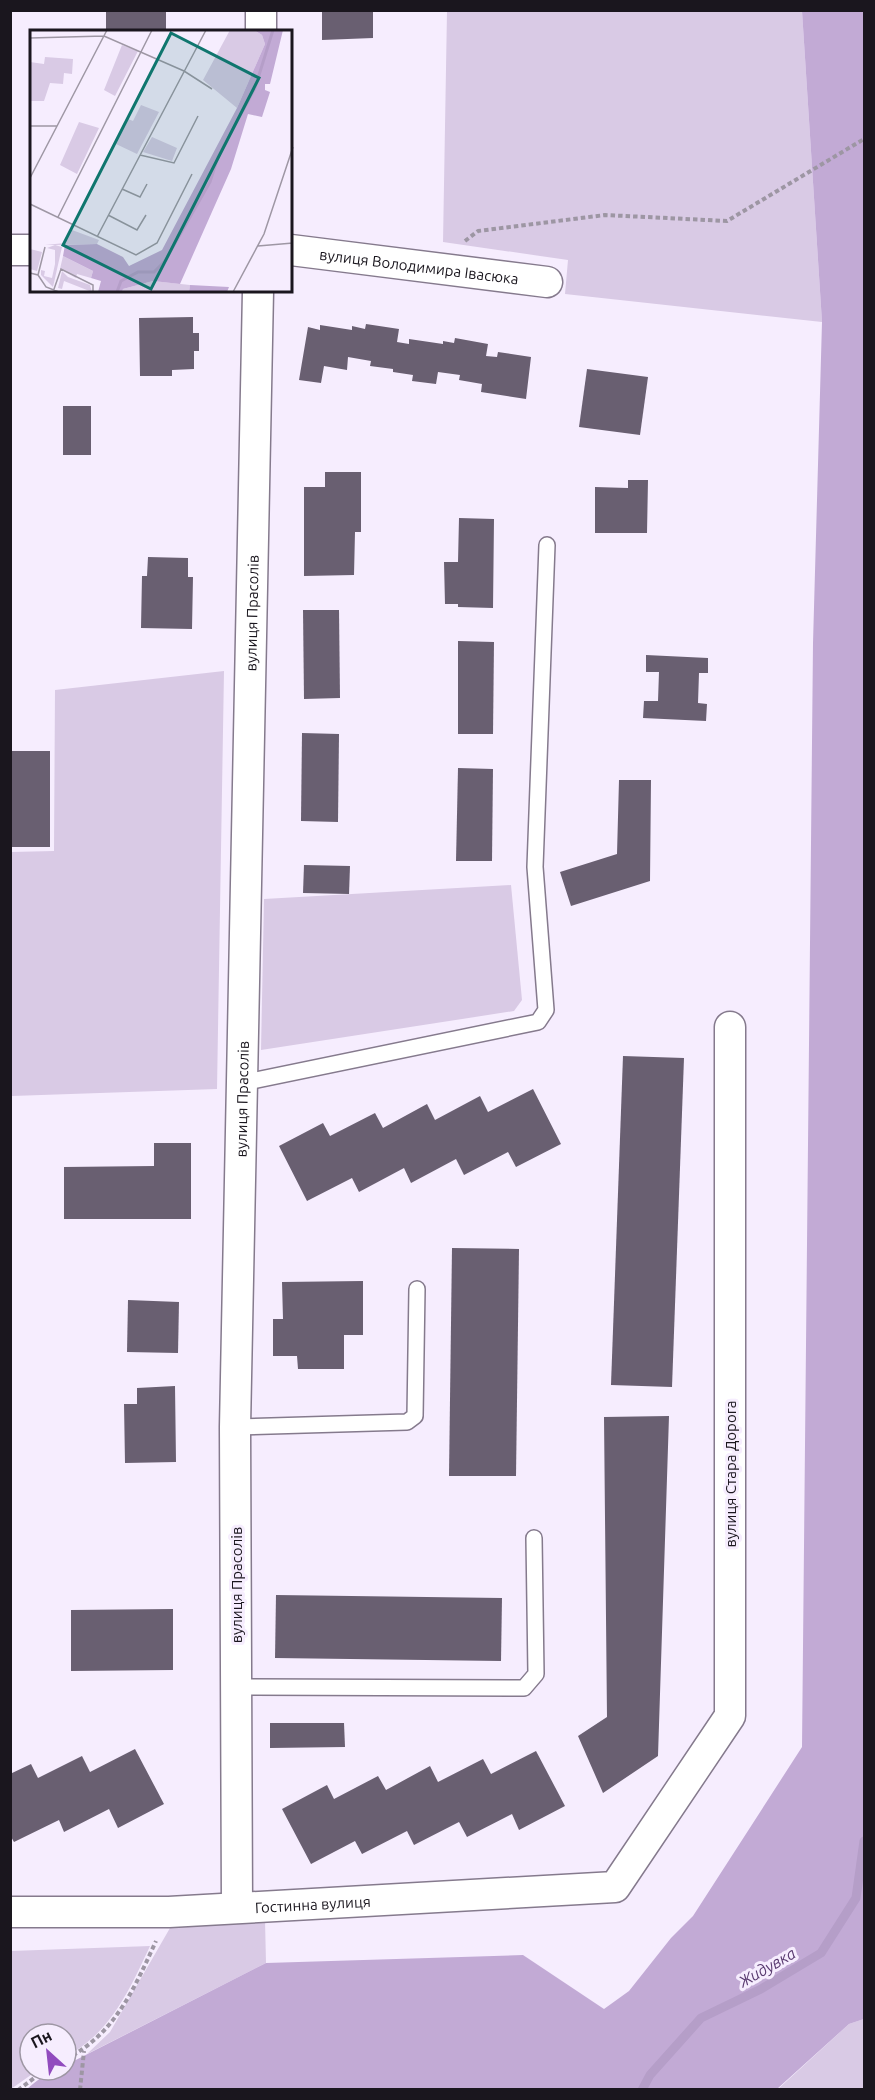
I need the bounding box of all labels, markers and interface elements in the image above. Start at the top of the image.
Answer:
inset map [30,30,292,292]
street label: вулиця Володимира Івасюка [318,245,520,287]
street label: вулиця Прасолів [242,555,261,672]
street label: вулиця Прасолів [232,1041,251,1157]
street label: вулиця Стара Дорога [722,1401,739,1547]
street label: вулиця Прасолів [228,1527,245,1643]
street label: Гостинна вулиця [254,1892,371,1916]
water label: Жидувка [735,1943,799,1991]
north arrow [18,2022,78,2082]
text: Пн [28,2026,55,2051]

